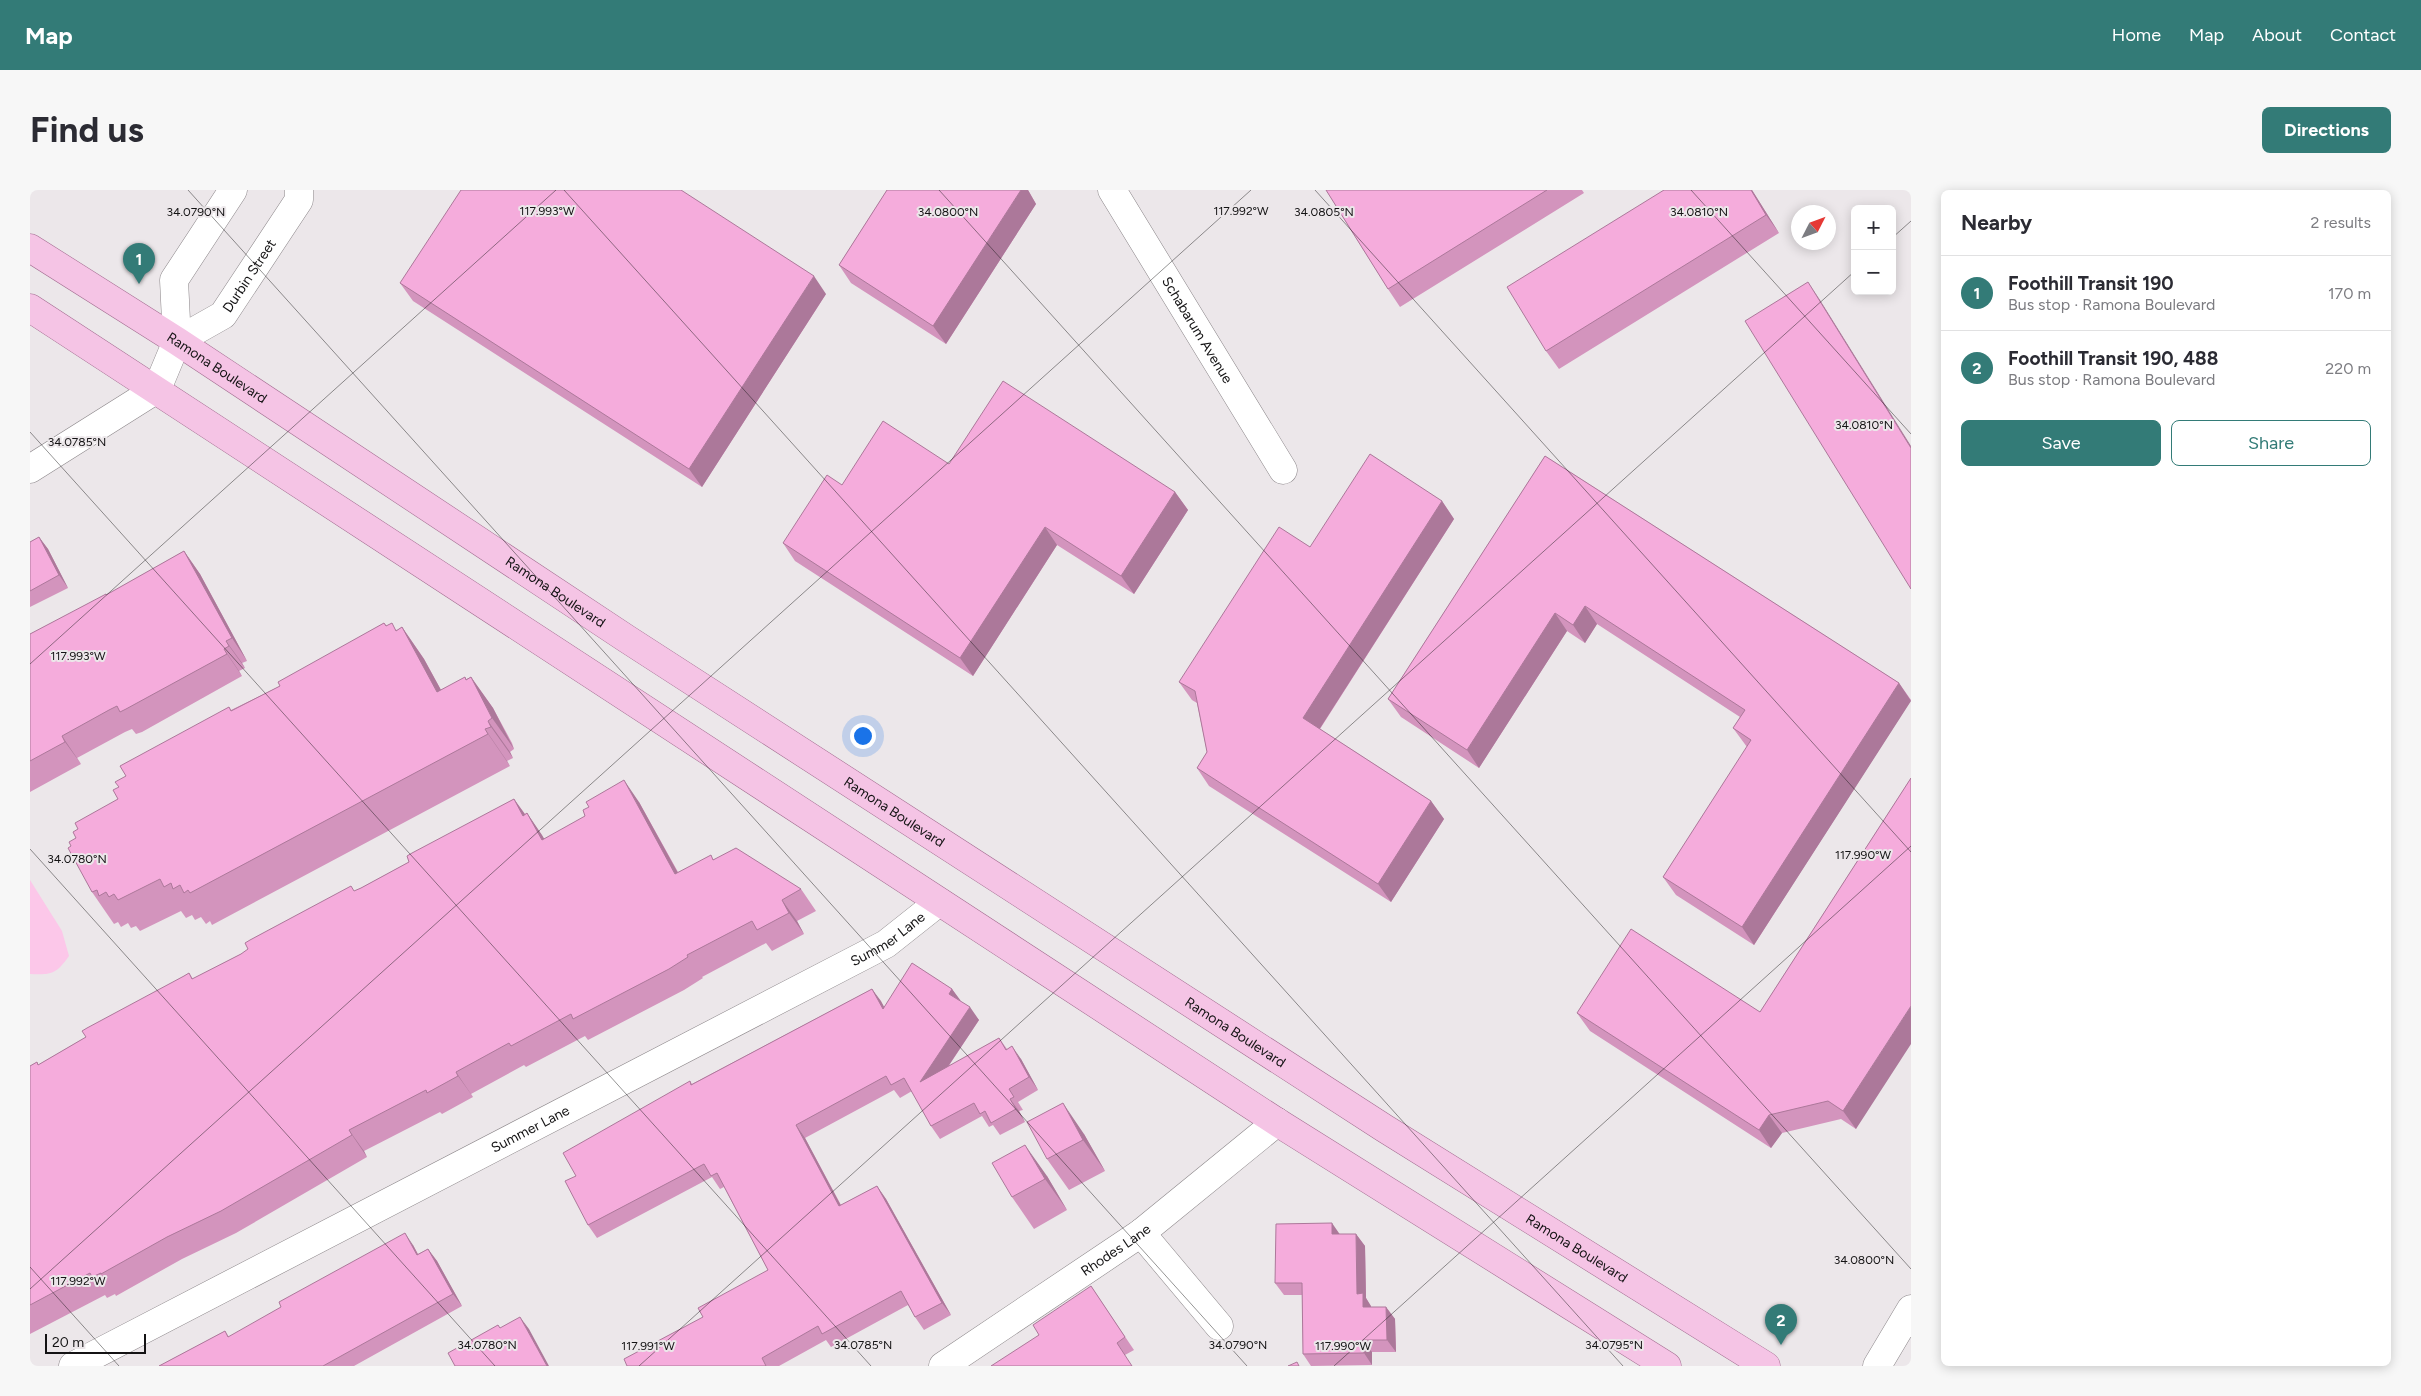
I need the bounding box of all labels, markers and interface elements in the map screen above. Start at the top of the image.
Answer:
text: Map [25,21,73,50]
text: Home [2112,24,2161,46]
text: Map [2189,24,2224,46]
text: About [2252,24,2302,46]
text: Contact [2330,24,2396,46]
button: Directions [2262,107,2391,153]
text: Find us [30,109,144,151]
text: 117.993°W [520,204,575,218]
text: 117.992°W [1213,204,1269,218]
text: 34.0790°N [167,205,225,219]
text: 34.0800°N [918,205,978,219]
text: 34.0805°N [1294,205,1354,219]
text: 34.0810°N [1670,205,1728,219]
north arrow [1791,205,1836,250]
map controls [1851,205,1896,295]
button: + [1851,205,1896,250]
text: Nearby [1961,210,2032,235]
text: 2 results [2311,213,2371,232]
street label: Durbin Street [219,236,280,316]
pin: 1 [123,243,155,284]
button: − [1851,250,1896,295]
text: Foothill Transit 190 [2008,272,2174,295]
street label: Schabarum Avenue [1158,274,1236,387]
text: 1 [1974,284,1980,303]
text: 170 m [2328,284,2371,303]
text: Bus stop · Ramona Boulevard [2008,295,2216,314]
street label: Ramona Boulevard [164,329,270,407]
text: Foothill Transit 190, 488 [2008,347,2218,370]
text: 2 [1972,359,1982,378]
text: 220 m [2325,359,2371,378]
text: Bus stop · Ramona Boulevard [2008,370,2216,389]
text: 34.0810°N [1835,418,1893,432]
button: Save [1961,420,2161,466]
button: Share [2171,420,2371,466]
text: 34.0785°N [48,435,106,449]
street label: Ramona Boulevard [502,553,609,631]
text: 117.993°W [51,649,106,663]
your location [850,723,876,749]
street label: Ramona Boulevard [841,773,948,851]
text: 117.990°W [1835,848,1892,862]
text: 34.0780°N [47,852,107,866]
street label: Summer Lane [848,908,929,970]
street label: Ramona Boulevard [1182,994,1289,1071]
street label: Summer Lane [488,1102,573,1157]
street label: Ramona Boulevard [1523,1210,1631,1287]
street label: Rhodes Lane [1078,1220,1154,1280]
text: 34.0800°N [1834,1253,1894,1267]
text: 117.992°W [50,1274,106,1288]
pin: 2 [1765,1304,1797,1345]
scale bar [45,1331,146,1354]
text: 20 m [52,1334,84,1351]
text: 34.0780°N [457,1338,517,1352]
text: 34.0785°N [834,1338,892,1352]
text: 34.0790°N [1209,1338,1267,1352]
text: 34.0795°N [1585,1338,1643,1352]
text: 117.991°W [621,1339,675,1353]
text: 117.990°W [1315,1339,1372,1353]

